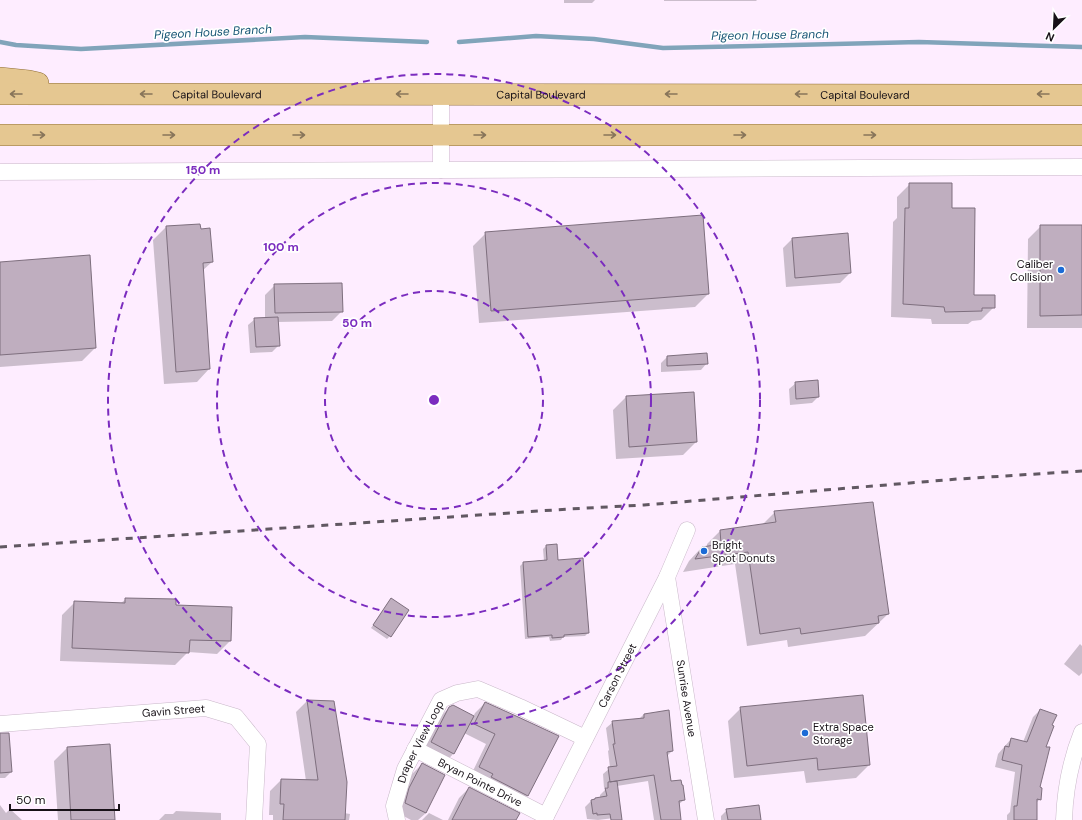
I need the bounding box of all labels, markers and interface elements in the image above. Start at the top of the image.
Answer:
north arrow [1034,8,1074,48]
water label: Pigeon House Branch [154,21,272,43]
water label: Pigeon House Branch [711,26,829,44]
text: N [1043,29,1056,45]
street label: Capital Boulevard [172,87,262,101]
street label: Capital Boulevard [496,87,586,102]
street label: Capital Boulevard [820,88,910,102]
one-way arrow [10,90,23,98]
one-way arrow [140,90,153,98]
one-way arrow [396,90,409,98]
one-way arrow [665,90,678,98]
one-way arrow [795,90,808,98]
one-way arrow [1037,90,1050,98]
one-way arrow [32,131,45,139]
one-way arrow [162,131,175,139]
one-way arrow [292,131,305,139]
one-way arrow [473,131,486,139]
one-way arrow [603,131,616,139]
one-way arrow [733,131,746,139]
one-way arrow [863,131,876,139]
text: 150 m [186,162,220,178]
text: 100 m [263,239,299,255]
place label: Caliber Collision [1010,257,1053,284]
marker: Caliber Collision [1056,265,1066,275]
text: 50 m [342,315,372,331]
centre of rings [427,393,441,407]
place label: Bright Spot Donuts [712,538,775,565]
marker: Bright Spot Donuts [699,546,709,556]
street label: Carson Street [595,641,639,710]
street label: Sunrise Avenue [673,659,700,738]
street label: Draper View Loop [394,698,447,785]
street label: Gavin Street [142,701,205,720]
place label: Extra Space Storage [813,720,874,747]
marker: Extra Space Storage [800,728,810,738]
street label: Bryan Pointe Drive [436,755,524,810]
scale bar [10,786,119,812]
text: 50 m [16,792,45,808]

